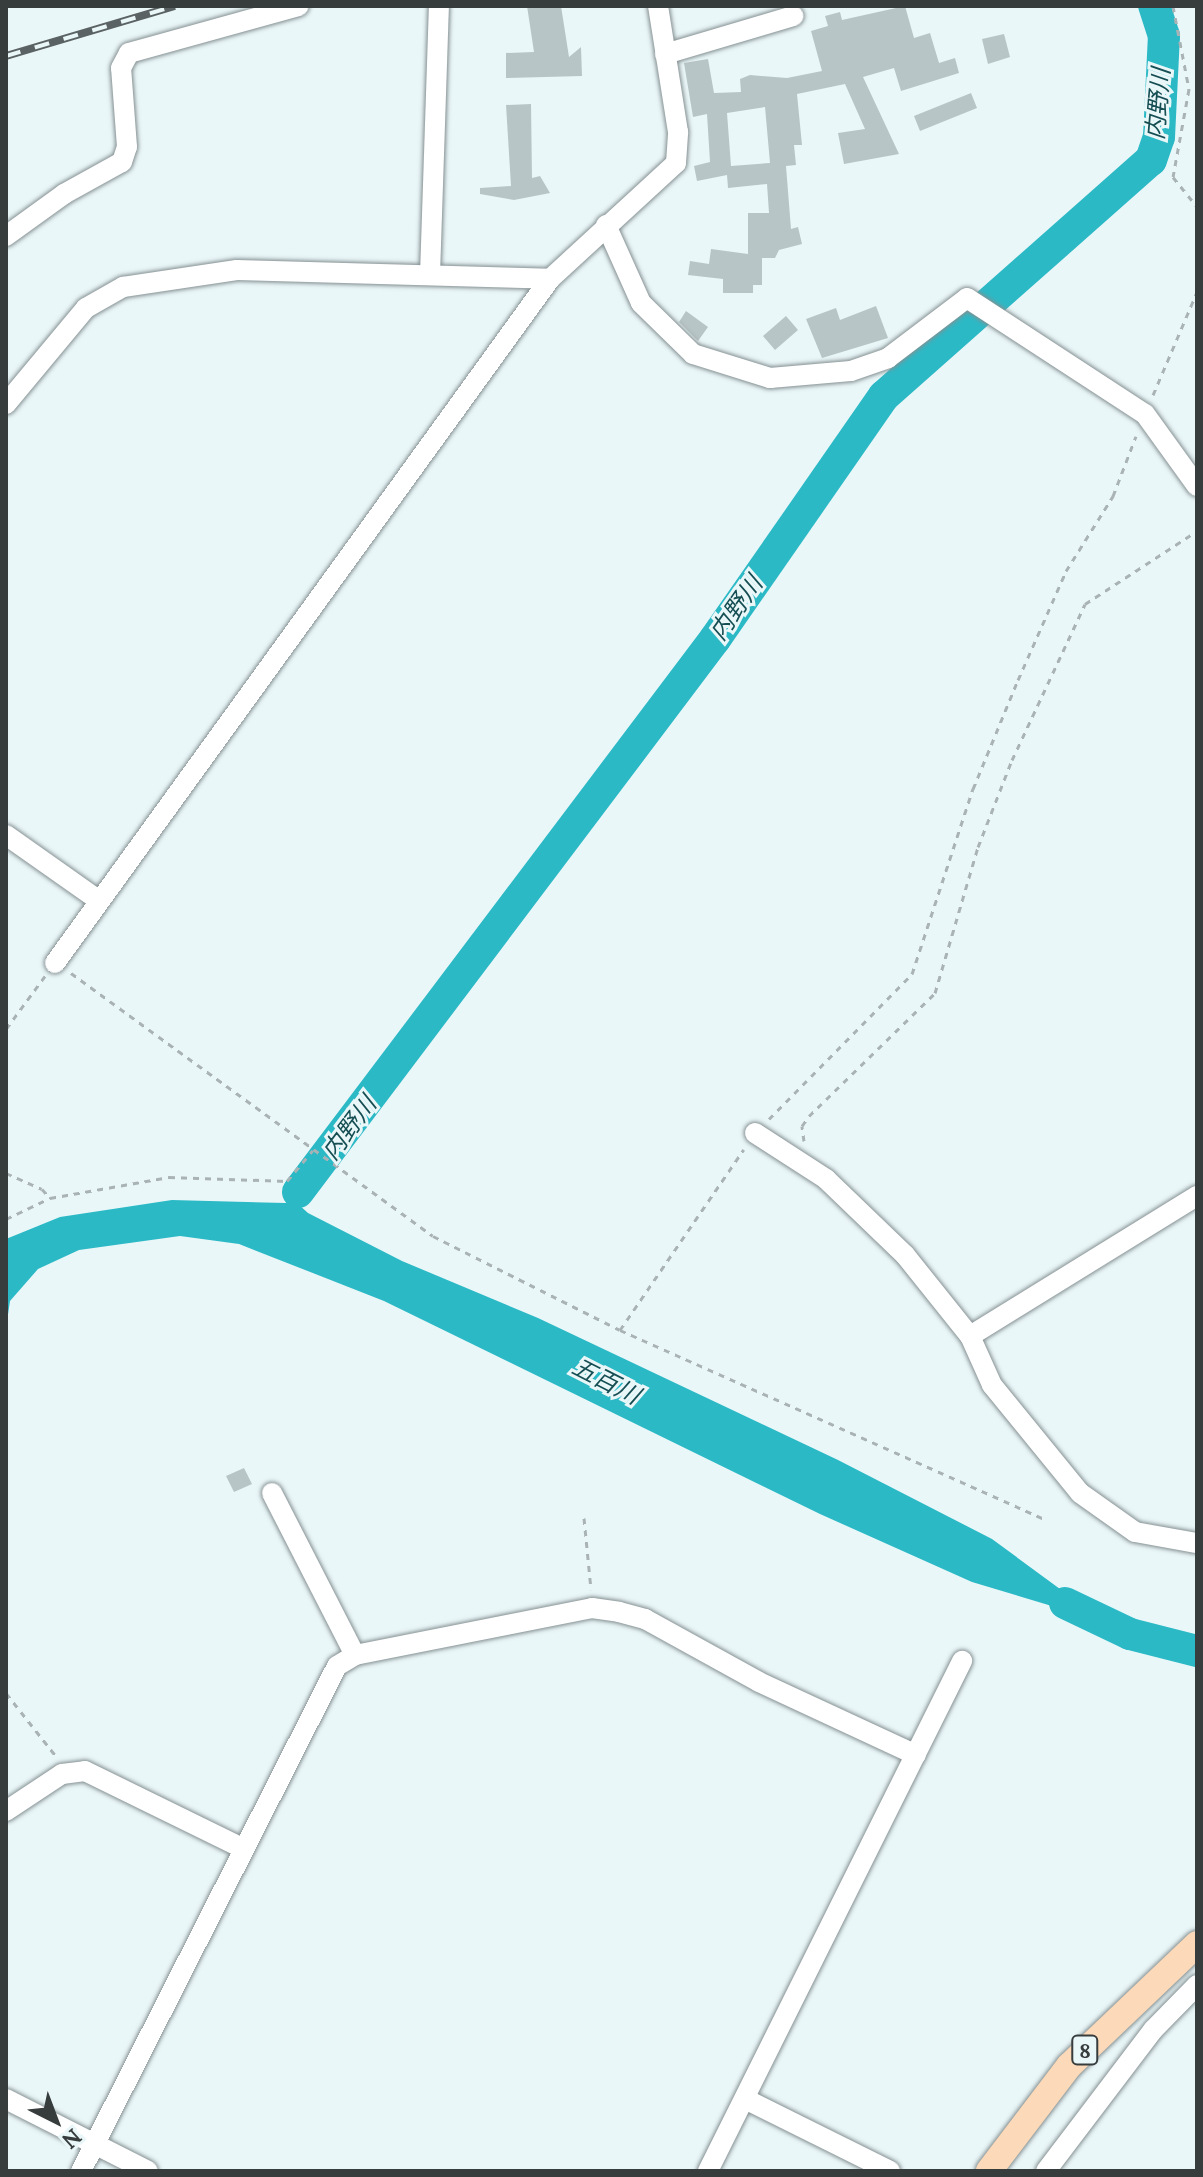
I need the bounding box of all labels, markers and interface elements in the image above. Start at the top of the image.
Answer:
water label: 内野川 [1141,67,1175,141]
water label: 内野川 [704,570,768,646]
water label: 内野川 [316,1091,382,1165]
water label: 五百川 [567,1352,645,1410]
road number: 8 [1071,2034,1099,2066]
north arrow [16,2081,96,2161]
text: N [56,2123,88,2155]

